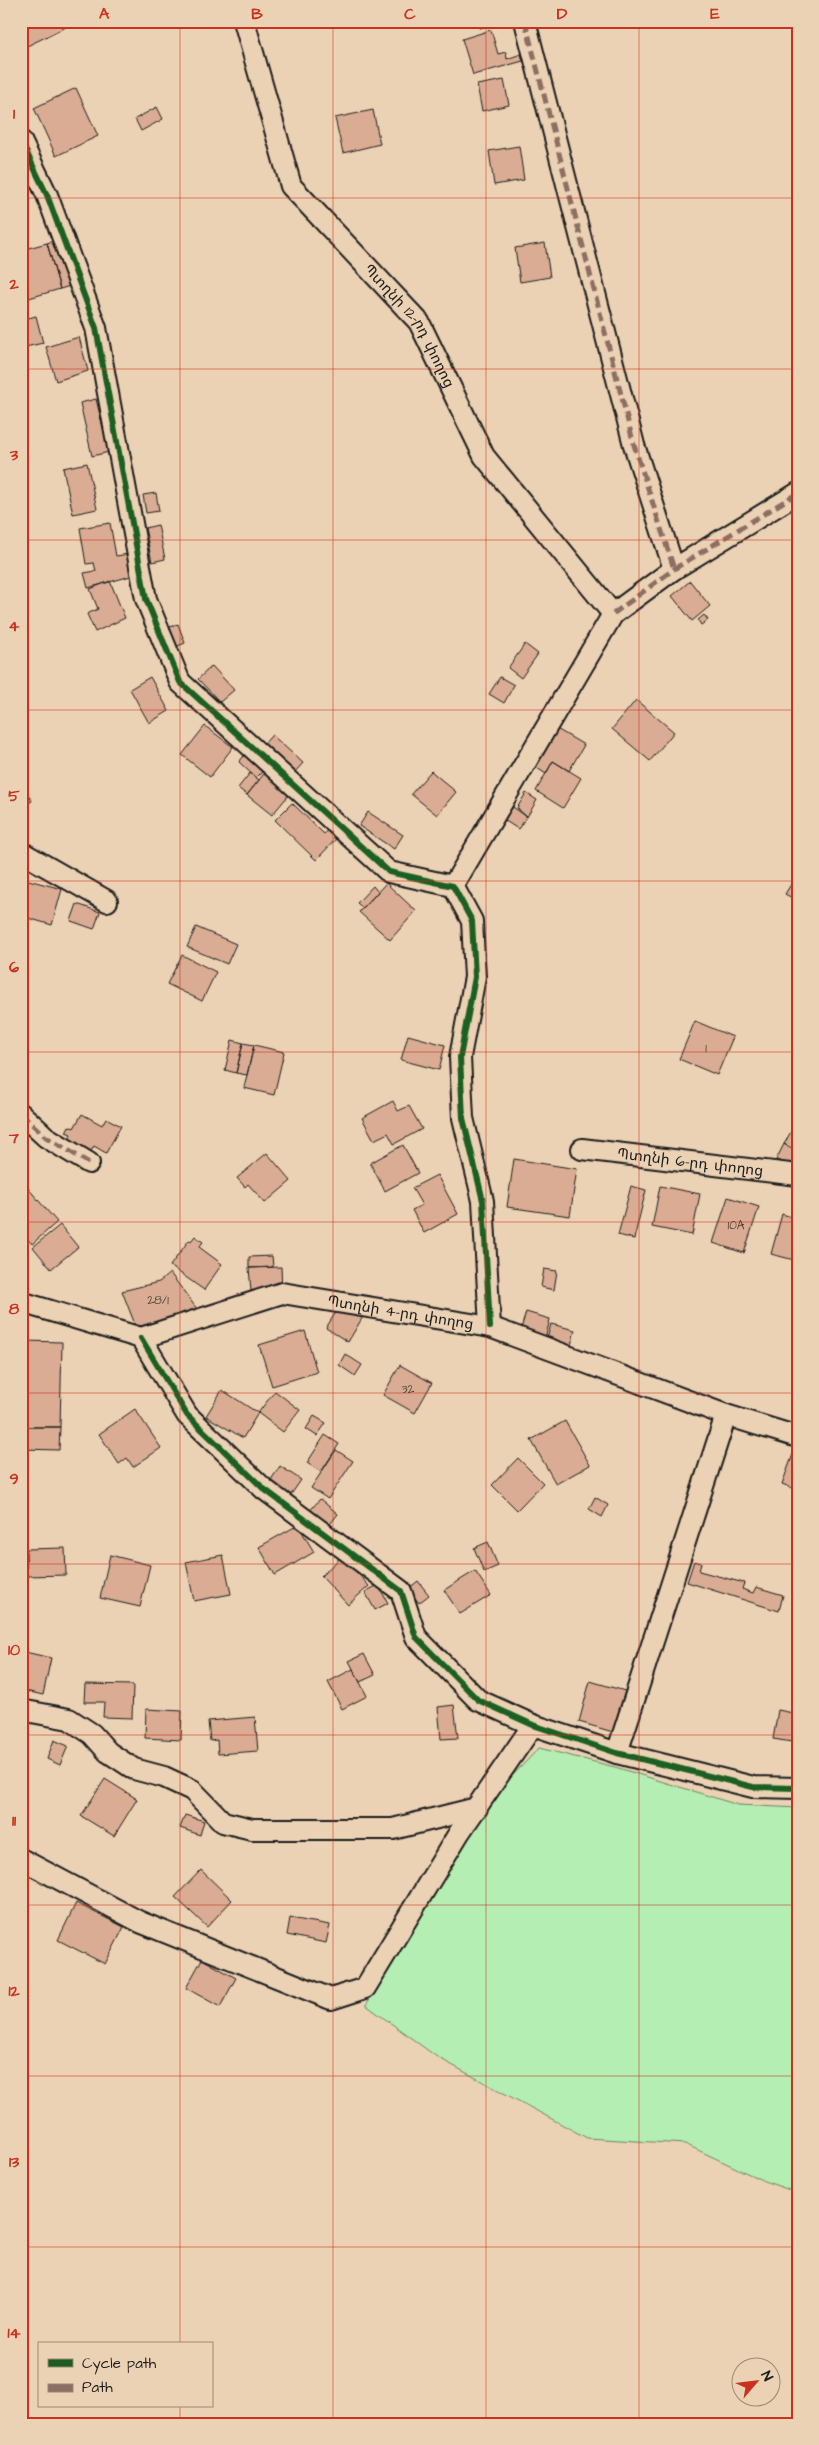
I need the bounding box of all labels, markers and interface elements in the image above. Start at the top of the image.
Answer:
text: A [99,3,110,25]
text: B [251,3,263,25]
text: C [404,3,416,25]
text: D [557,3,568,25]
text: E [710,3,720,25]
text: 1 [13,103,16,125]
street label: Պտղնի 12-րդ փողոց [359,259,459,391]
text: 2 [8,273,19,295]
text: 3 [9,444,19,466]
text: 4 [9,615,20,637]
text: 5 [8,785,20,807]
text: 6 [9,956,19,978]
house number: 1 [705,1040,707,1057]
text: 7 [8,1127,19,1149]
street label: Պտղնի 6-րդ փողոց [616,1143,764,1182]
house number: 10A [728,1217,745,1234]
street label: Պտղնի 4-րդ փողոց [326,1291,475,1335]
house number: 28/1 [147,1292,169,1309]
text: 8 [9,1298,20,1320]
house number: 32 [402,1381,415,1398]
text: 9 [9,1468,19,1490]
text: 10 [8,1639,20,1661]
text: 11 [12,1810,17,1832]
text: 12 [8,1980,20,2002]
text: 13 [9,2151,20,2173]
text: 14 [8,2322,21,2344]
legend [38,2342,212,2408]
text: Cycle path [82,2353,157,2375]
north arrow [732,2358,782,2408]
text: N [756,2368,778,2385]
text: Path [82,2377,113,2398]

